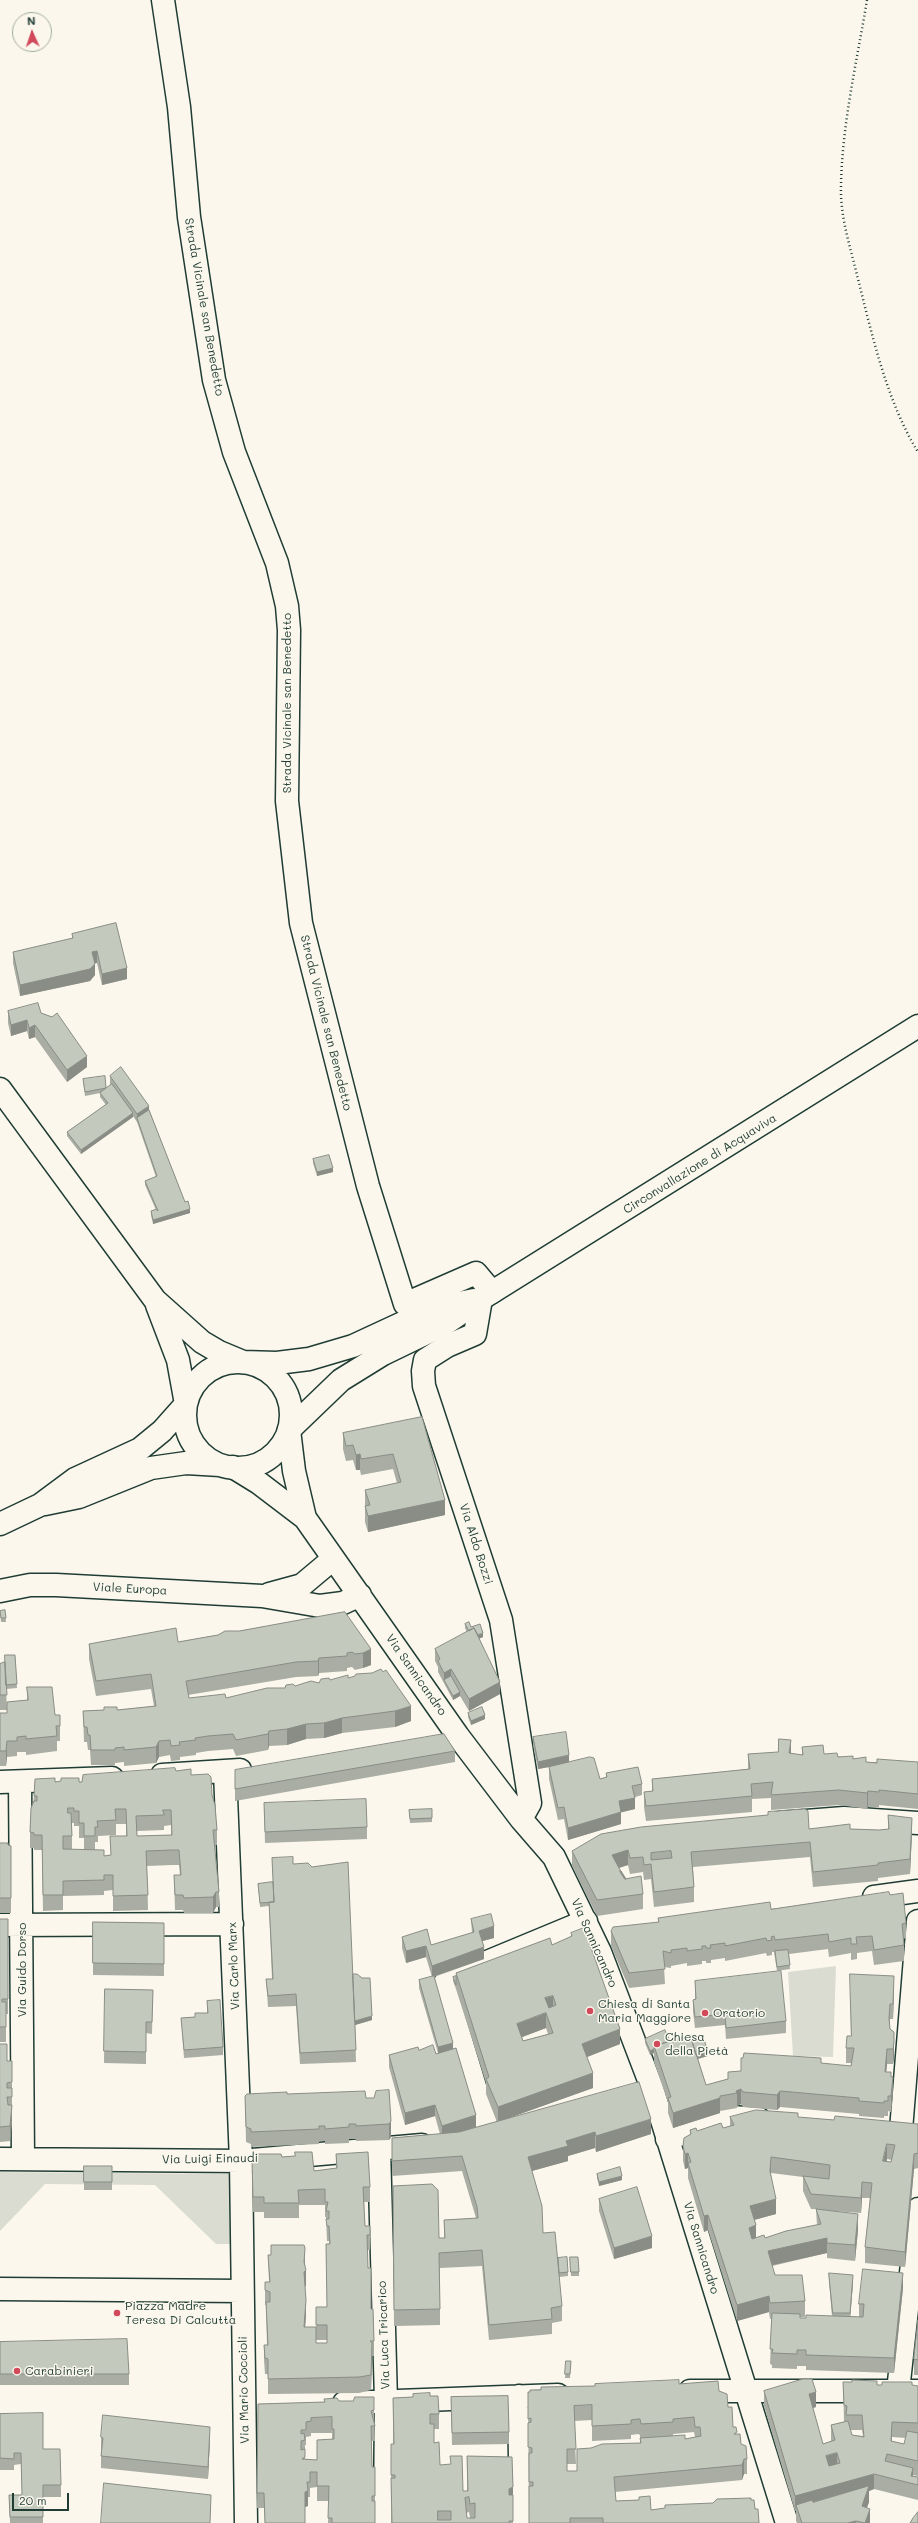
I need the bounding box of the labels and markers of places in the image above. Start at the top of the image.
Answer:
place label: Chiesa di Santa Maria Maggiore [598,1997,691,2025]
marker: Chiesa di Santa Maria Maggiore [585,2006,595,2016]
place label: Oratorio [713,2006,765,2020]
marker: Oratorio [700,2008,710,2018]
place label: Chiesa della Pietà [665,2030,729,2058]
marker: Chiesa della Pietà [652,2039,662,2049]
place label: Piazza Madre Teresa Di Calcutta [125,2299,236,2327]
marker: Piazza Madre Teresa Di Calcutta [112,2308,122,2318]
place label: Carabinieri [25,2364,93,2378]
marker: Carabinieri [12,2366,22,2376]

